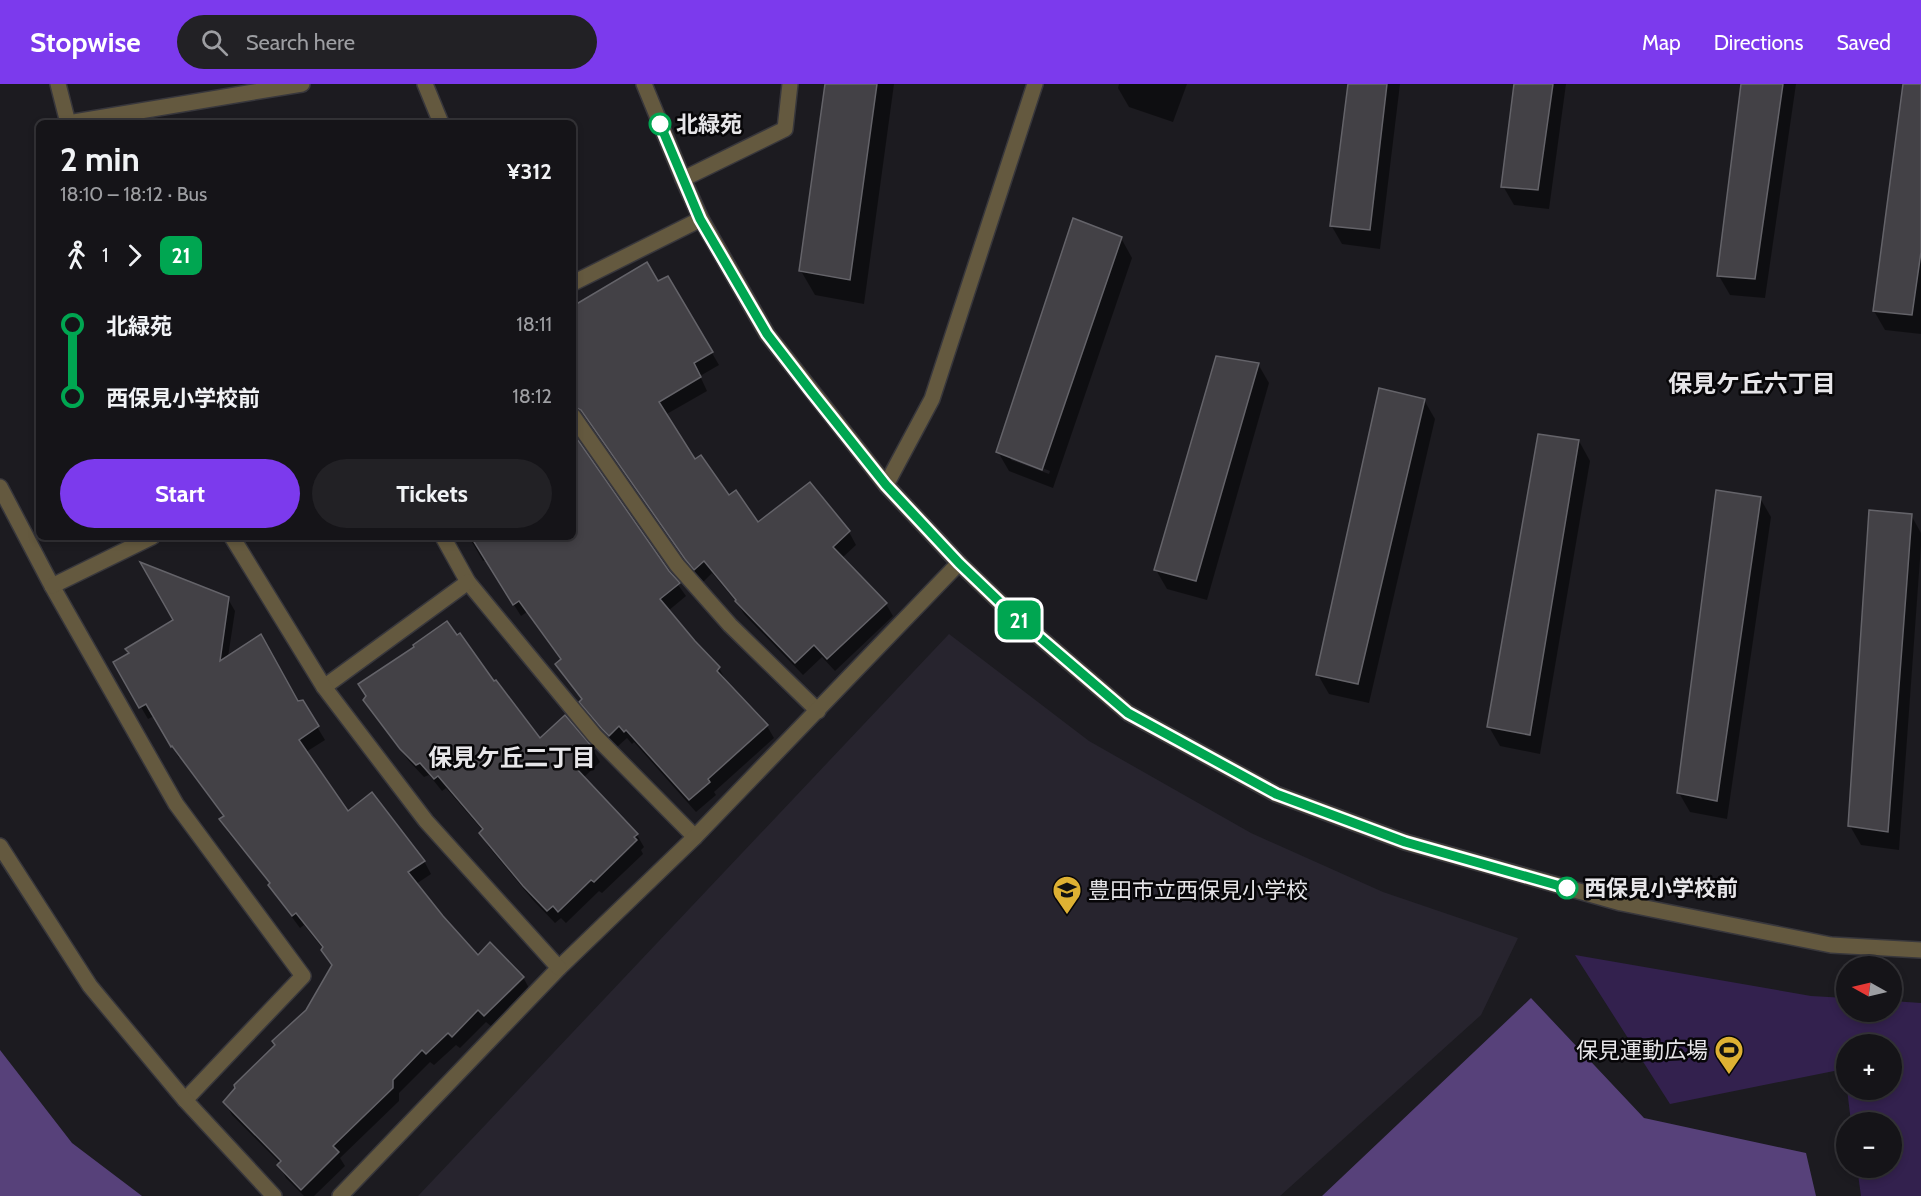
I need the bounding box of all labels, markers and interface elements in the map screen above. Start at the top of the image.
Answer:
search box [177,15,597,69]
text: Stopwise [30,25,141,59]
icon: search [198,26,231,59]
text: Search here [246,29,355,56]
text: Map [1642,30,1681,55]
text: Directions [1714,30,1803,55]
text: Saved [1836,30,1891,55]
place label: 北緑苑 [676,111,742,138]
marker: 北緑苑 [649,113,671,135]
text: 2 min [60,139,140,179]
text: ¥312 [507,158,552,185]
text: 18:10 – 18:12 · Bus [60,182,207,206]
icon: walk [60,239,93,272]
icon: forward [118,239,151,272]
text: 1 [102,243,109,267]
text: 21 [172,243,190,268]
text: 18:11 [516,312,552,336]
text: 北緑苑 [106,313,172,340]
district label: 保見ケ丘六丁目 [1668,369,1836,398]
text: 18:12 [512,384,552,408]
text: 西保見小学校前 [106,385,260,412]
button: Start [60,459,300,528]
button: Tickets [312,459,552,528]
line badge: 21 [992,600,1046,640]
text: 21 [1010,608,1028,633]
district label: 保見ケ丘二丁目 [428,743,596,772]
school or university icon: 豊田市立西保見小学校 [1051,874,1083,916]
place label: 西保見小学校前 [1584,875,1738,902]
place label: 豊田市立西保見小学校 [1088,877,1308,904]
marker: 西保見小学校前 [1556,877,1578,899]
north arrow [1836,956,1902,1022]
map controls [1836,956,1902,1178]
sports icon: 保見運動広場 [1713,1034,1745,1076]
button: + [1836,1034,1902,1100]
place label: 保見運動広場 [1576,1037,1708,1064]
button: − [1836,1112,1902,1178]

